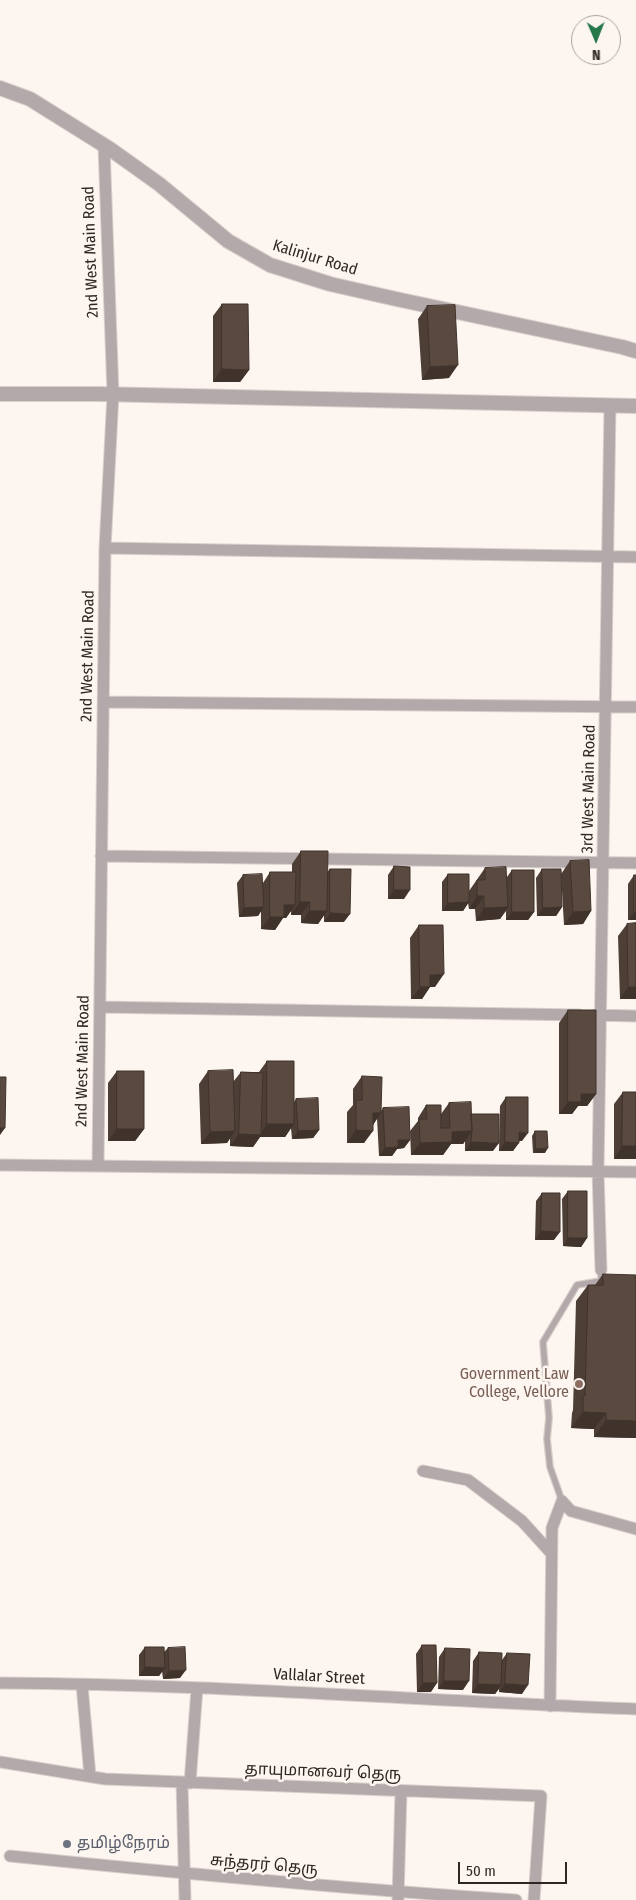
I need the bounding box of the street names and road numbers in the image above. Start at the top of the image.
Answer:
street label: 2nd West Main Road [79,186,103,318]
street label: Kalinjur Road [270,236,360,280]
street label: 2nd West Main Road [77,590,99,722]
street label: 3rd West Main Road [578,724,600,854]
street label: 2nd West Main Road [72,995,94,1127]
street label: Vallalar Street [273,1665,365,1689]
street label: தாயுமானவர் தெரு [244,1760,402,1784]
street label: சுந்தரர் தெரு [209,1851,319,1879]

